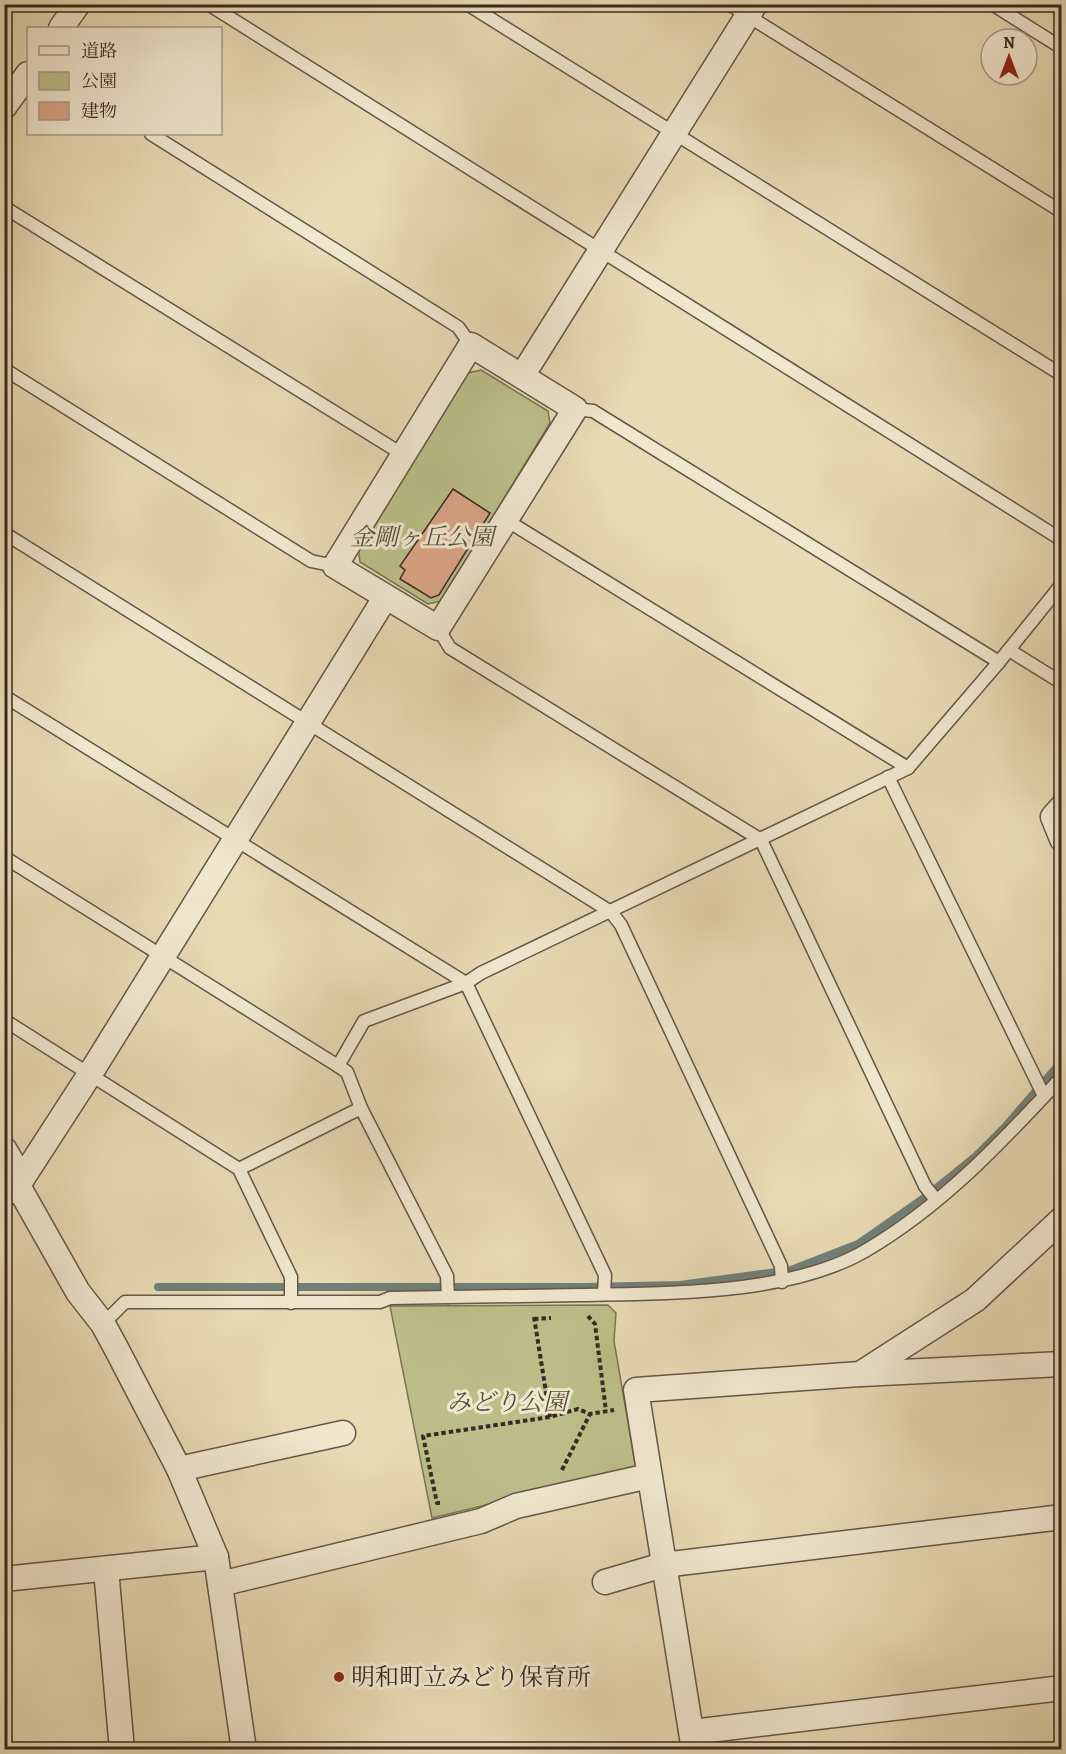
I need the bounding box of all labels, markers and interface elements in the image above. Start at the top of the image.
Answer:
legend [27,27,222,135]
north arrow [979,27,1039,87]
text: N [1003,32,1015,54]
text: 道路 [81,39,117,63]
text: 公園 [81,69,117,93]
text: 建物 [81,99,117,123]
park label: 金剛ヶ丘公園 [350,521,498,553]
park label: みどり公園 [447,1386,571,1418]
place label: 明和町立みどり保育所 [351,1661,591,1693]
marker: 明和町立みどり保育所 [332,1670,346,1684]

